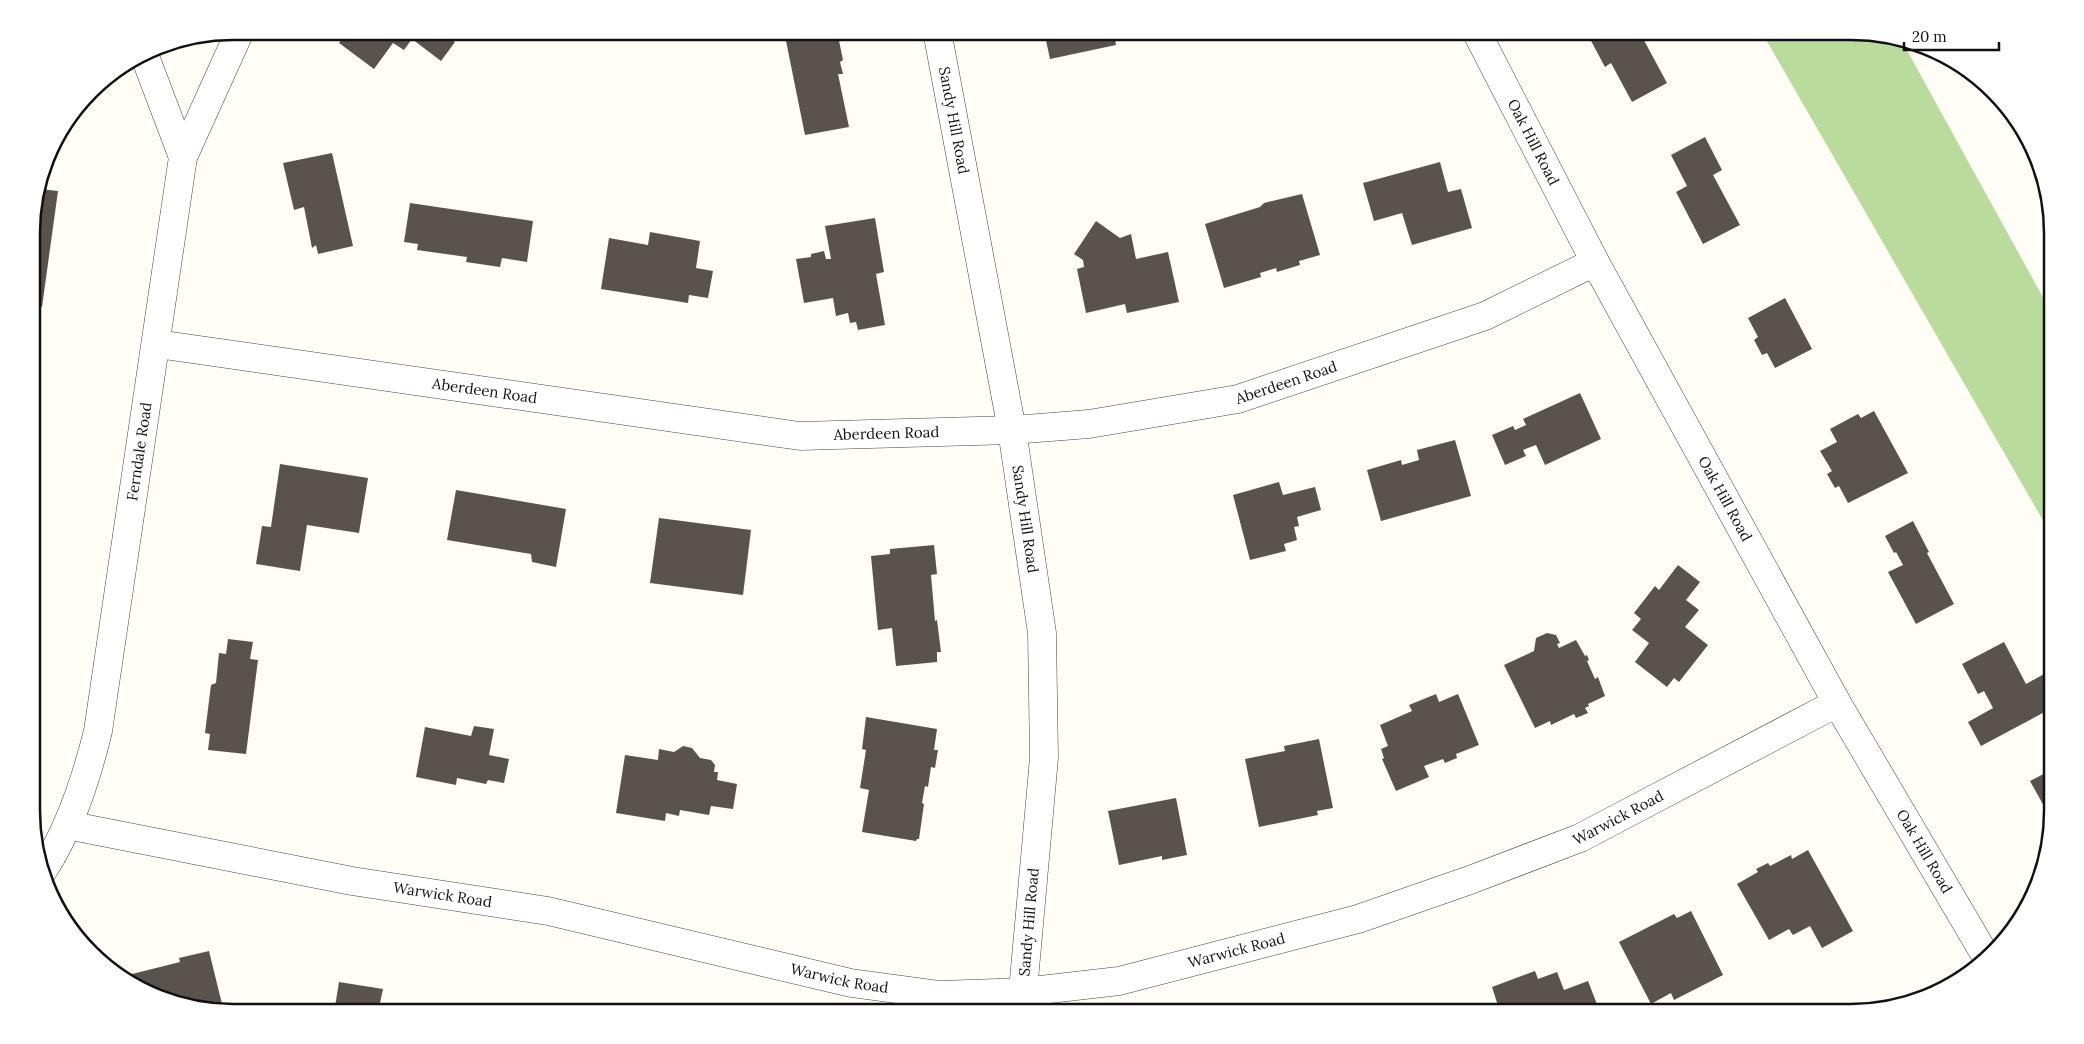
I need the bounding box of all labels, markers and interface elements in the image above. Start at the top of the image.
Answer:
scale bar [1904,20,1999,52]
text: 20 m [1912,27,1947,46]
street label: Sandy Hill Road [935,65,974,176]
street label: Oak Hill Road [1504,96,1564,188]
street label: Aberdeen Road [1232,356,1339,408]
street label: Aberdeen Road [430,373,538,407]
street label: Ferndale Road [122,401,156,502]
street label: Aberdeen Road [832,422,940,444]
street label: Oak Hill Road [1694,453,1756,545]
street label: Sandy Hill Road [1008,464,1043,574]
street label: Warwick Road [1569,786,1667,849]
street label: Oak Hill Road [1893,806,1957,897]
street label: Sandy Hill Road [1014,867,1043,977]
street label: Warwick Road [392,877,493,911]
street label: Warwick Road [1186,928,1287,972]
street label: Warwick Road [789,959,890,997]

